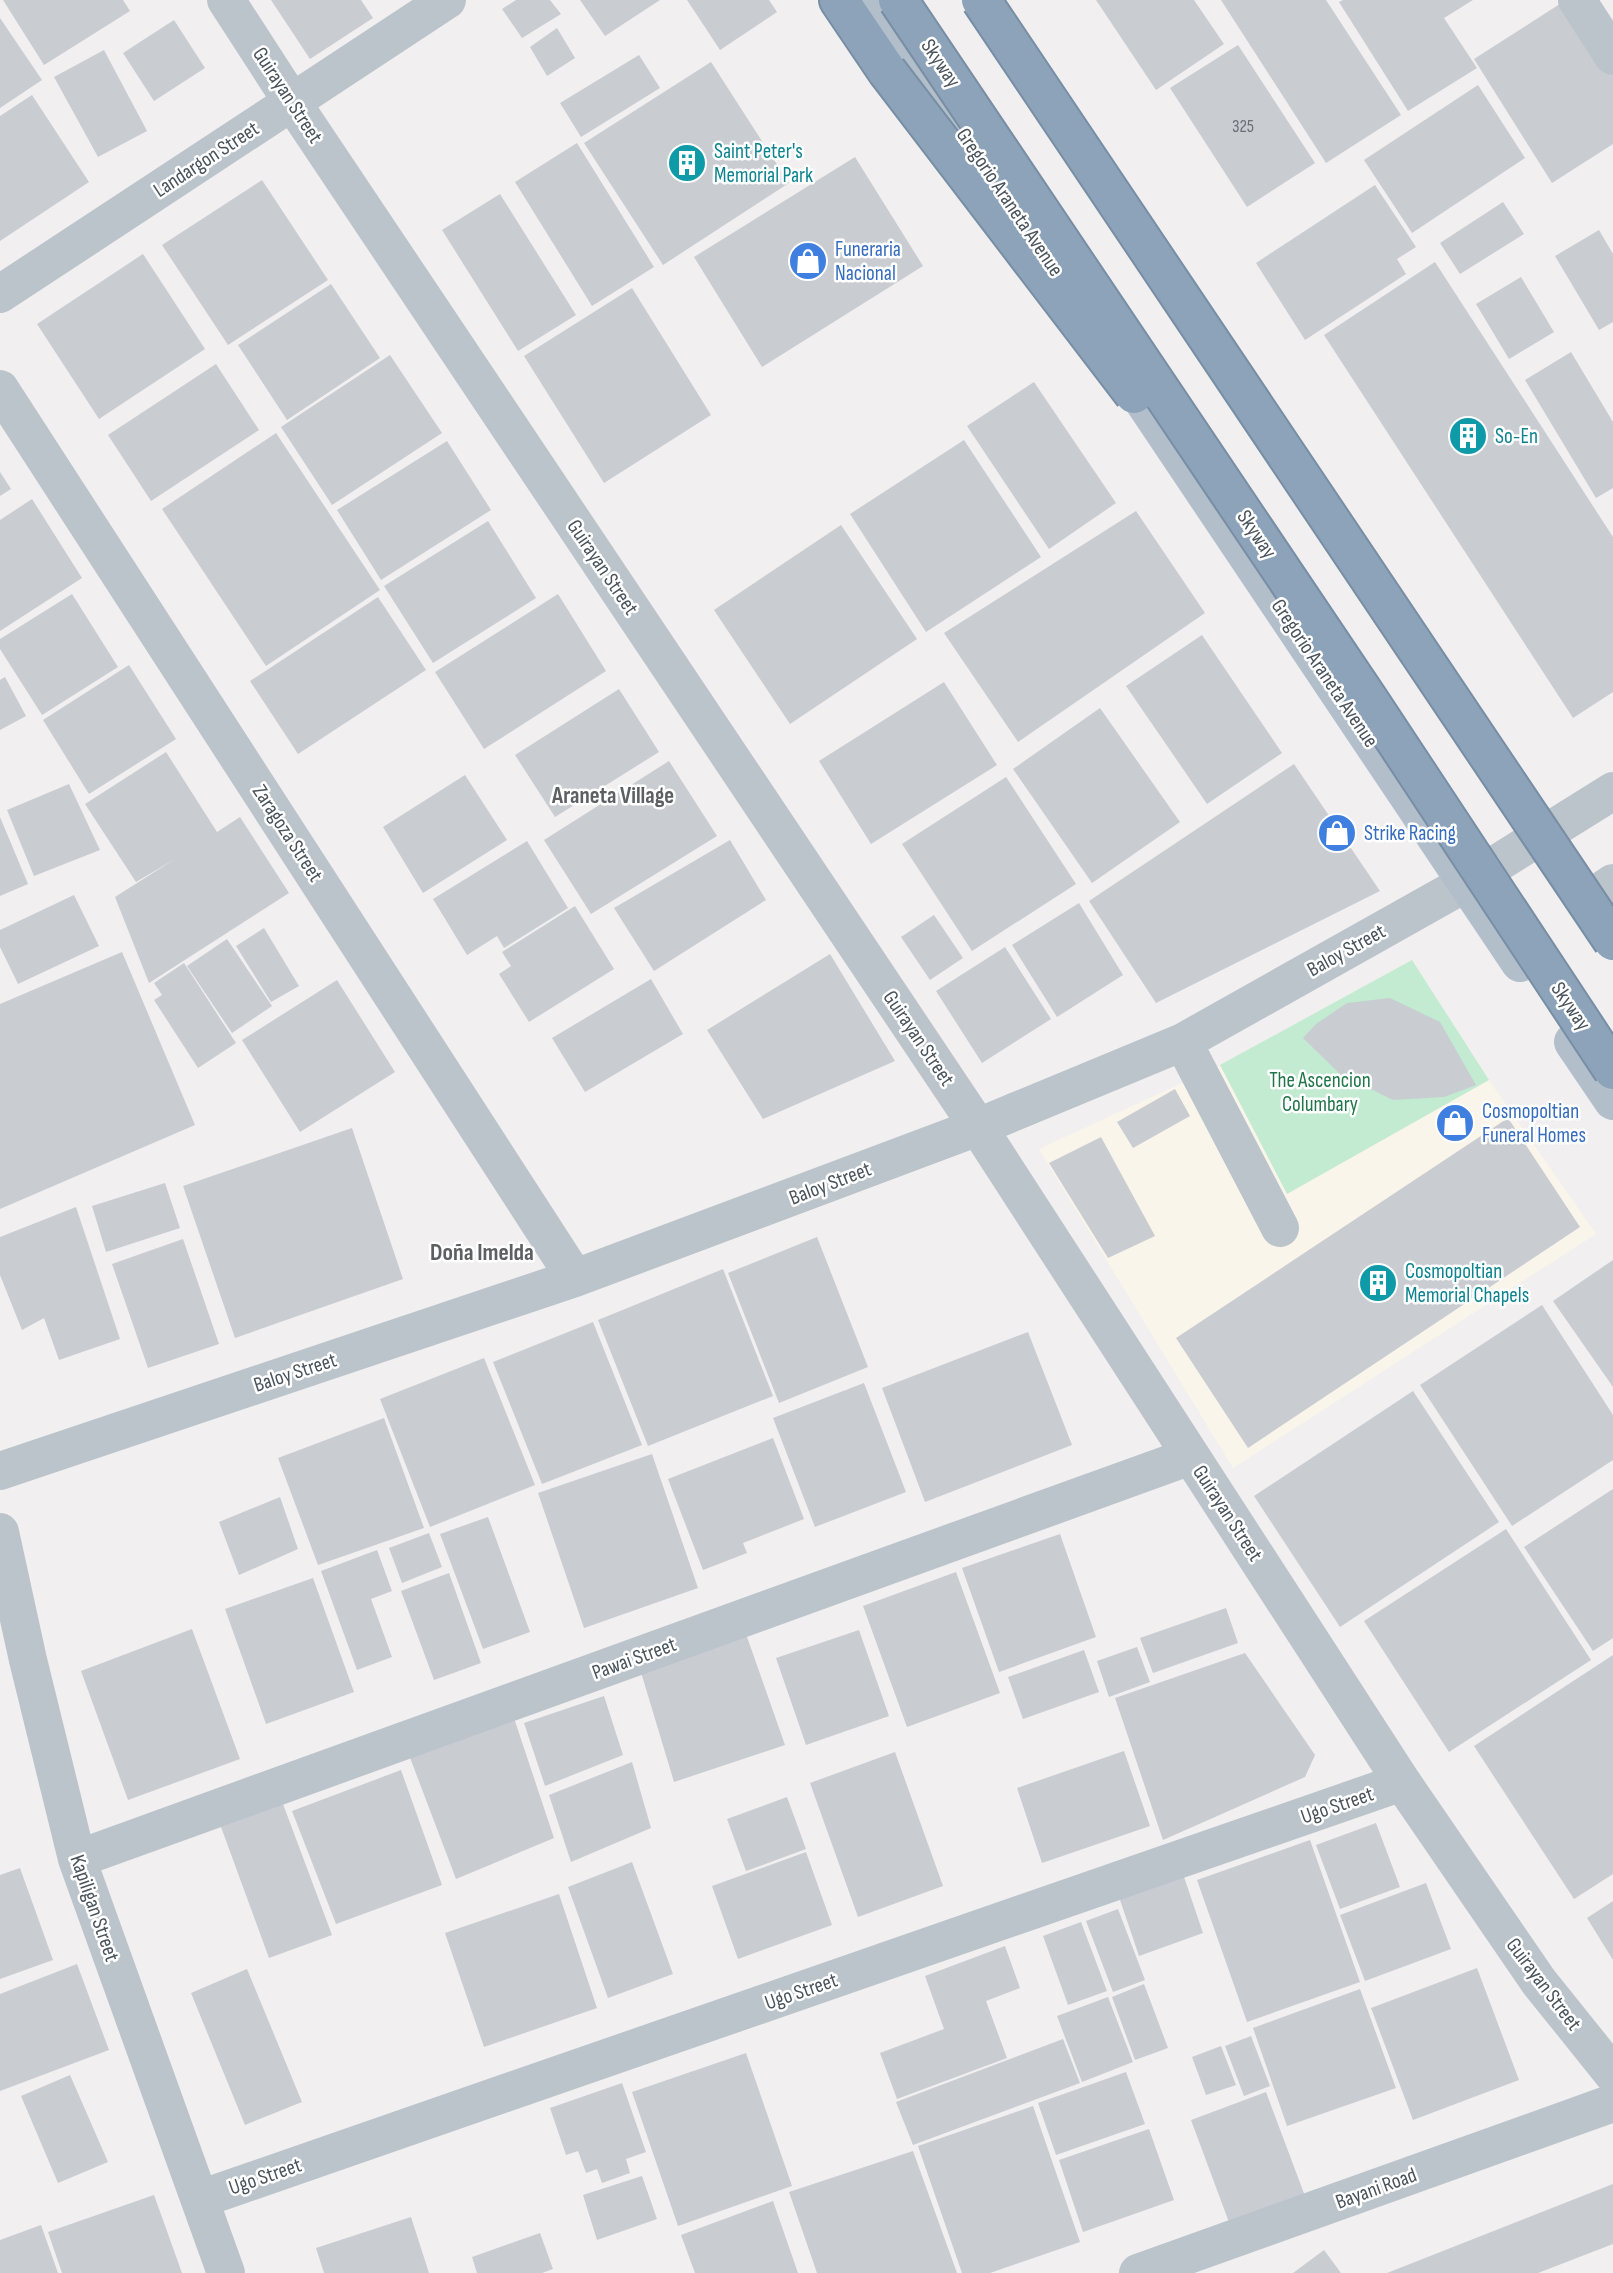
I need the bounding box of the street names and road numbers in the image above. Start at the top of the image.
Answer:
street label: Skyway [915,34,966,92]
street label: Guirayan Street [247,43,328,148]
street label: Landargon Street [149,116,264,203]
street label: Gregorio Araneta Avenue [951,123,1068,281]
street label: Skyway [1231,505,1282,563]
street label: Guirayan Street [562,515,644,620]
street label: Gregorio Araneta Avenue [1266,594,1383,752]
street label: Zaragoza Street [247,780,328,886]
street label: Baloy Street [1303,919,1390,982]
street label: Skyway [1545,977,1596,1035]
street label: Guirayan Street [878,986,960,1091]
street label: Baloy Street [786,1156,875,1210]
street label: Baloy Street [251,1347,340,1398]
street label: Guirayan Street [1187,1461,1268,1566]
street label: Pawai Street [589,1632,680,1685]
street label: Ugo Street [1298,1781,1377,1830]
street label: Kapiligan Street [65,1852,124,1965]
street label: Guirayan Street [1501,1933,1586,2035]
street label: Ugo Street [762,1967,841,2016]
street label: Ugo Street [226,2152,305,2201]
street label: Bayani Road [1332,2162,1420,2215]

